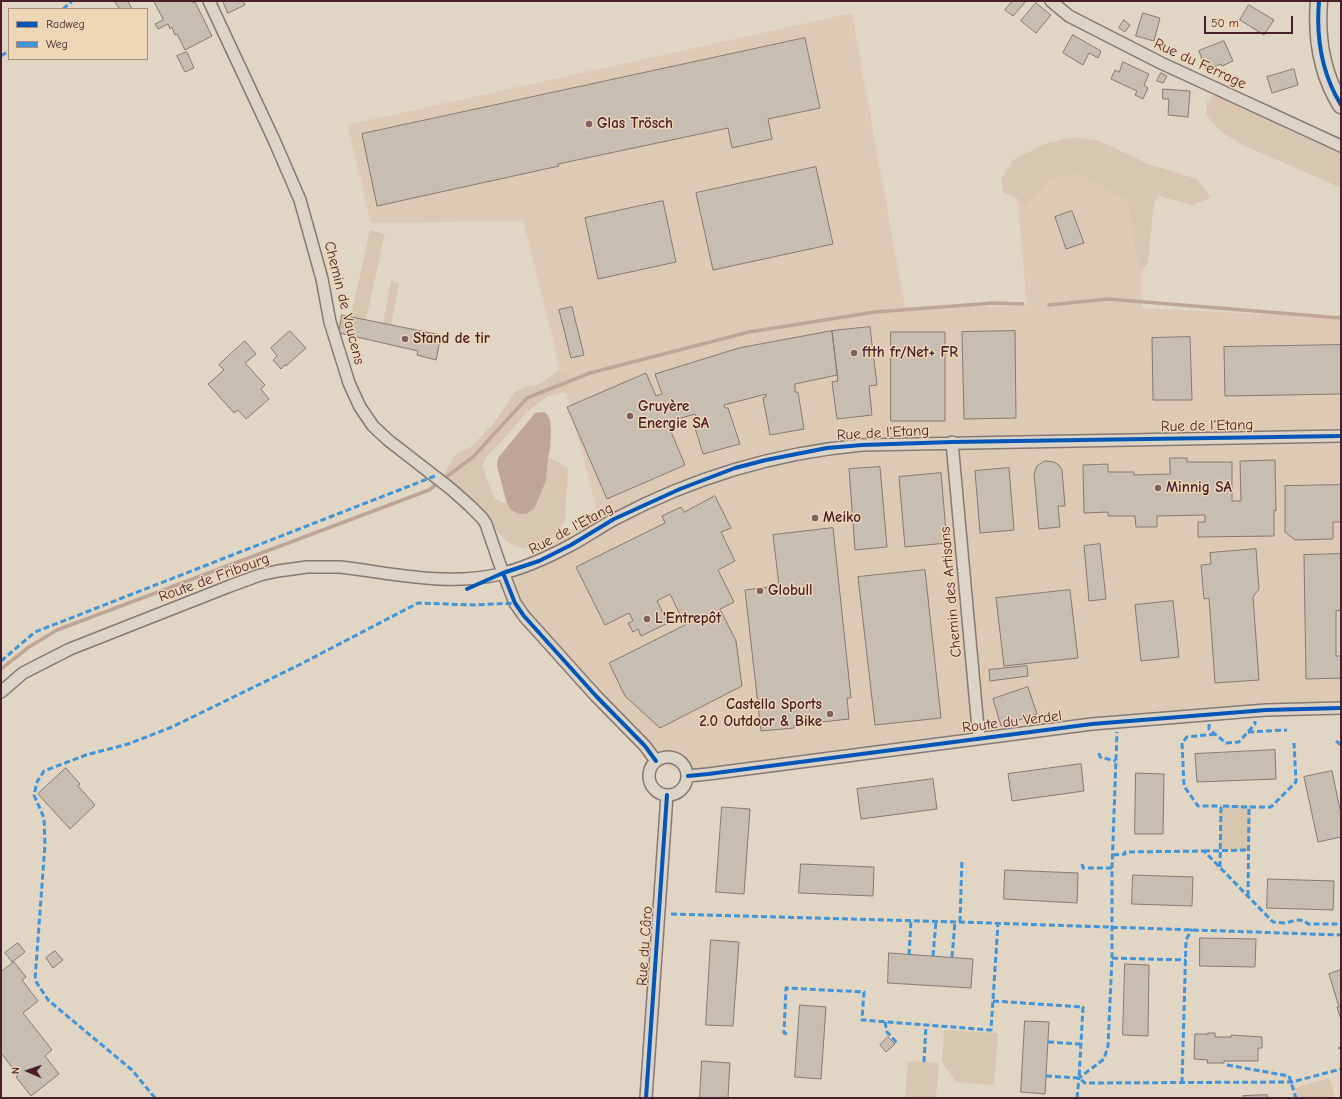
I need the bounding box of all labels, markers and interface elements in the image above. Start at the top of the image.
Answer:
legend [8,8,148,60]
scale bar [1206,8,1295,34]
text: 50 m [1211,16,1239,30]
text: Radweg [46,17,85,31]
street label: Rue du Ferrage [1151,35,1249,93]
text: Weg [46,37,68,51]
place label: Glas Trösch [597,115,673,133]
marker: Glas Trösch [584,119,594,129]
street label: Chemin de Vaucens [320,240,368,366]
place label: Stand de tir [413,330,490,348]
marker: Stand de tir [400,334,410,344]
place label: ftth fr/Net+ FR [862,344,958,362]
marker: ftth fr/Net+ FR [849,348,859,358]
place label: Gruyère Energie SA [638,398,709,433]
marker: Gruyère Energie SA [625,411,635,421]
street label: Rue de l'Etang [1160,416,1254,436]
street label: Rue de l'Etang [836,422,930,444]
place label: Minnig SA [1166,479,1232,497]
marker: Minnig SA [1153,483,1163,493]
street label: Rue de l'Etang [526,499,616,559]
place label: Meiko [823,509,861,527]
marker: Meiko [810,513,820,523]
street label: Chemin des Artisans [936,526,966,658]
street label: Route de Fribourg [156,550,272,606]
place label: Globull [768,582,813,600]
marker: Globull [755,586,765,596]
place label: L'Entrepôt [655,610,721,628]
marker: L'Entrepôt [642,614,652,624]
place label: Castella Sports 2.0 Outdoor & Bike [699,696,822,731]
street label: Route du Verdel [961,707,1063,737]
marker: Castella Sports 2.0 Outdoor & Bike [825,709,835,719]
street label: Rue du Câro [633,905,657,987]
north arrow [8,1051,48,1091]
text: N [9,1067,22,1074]

